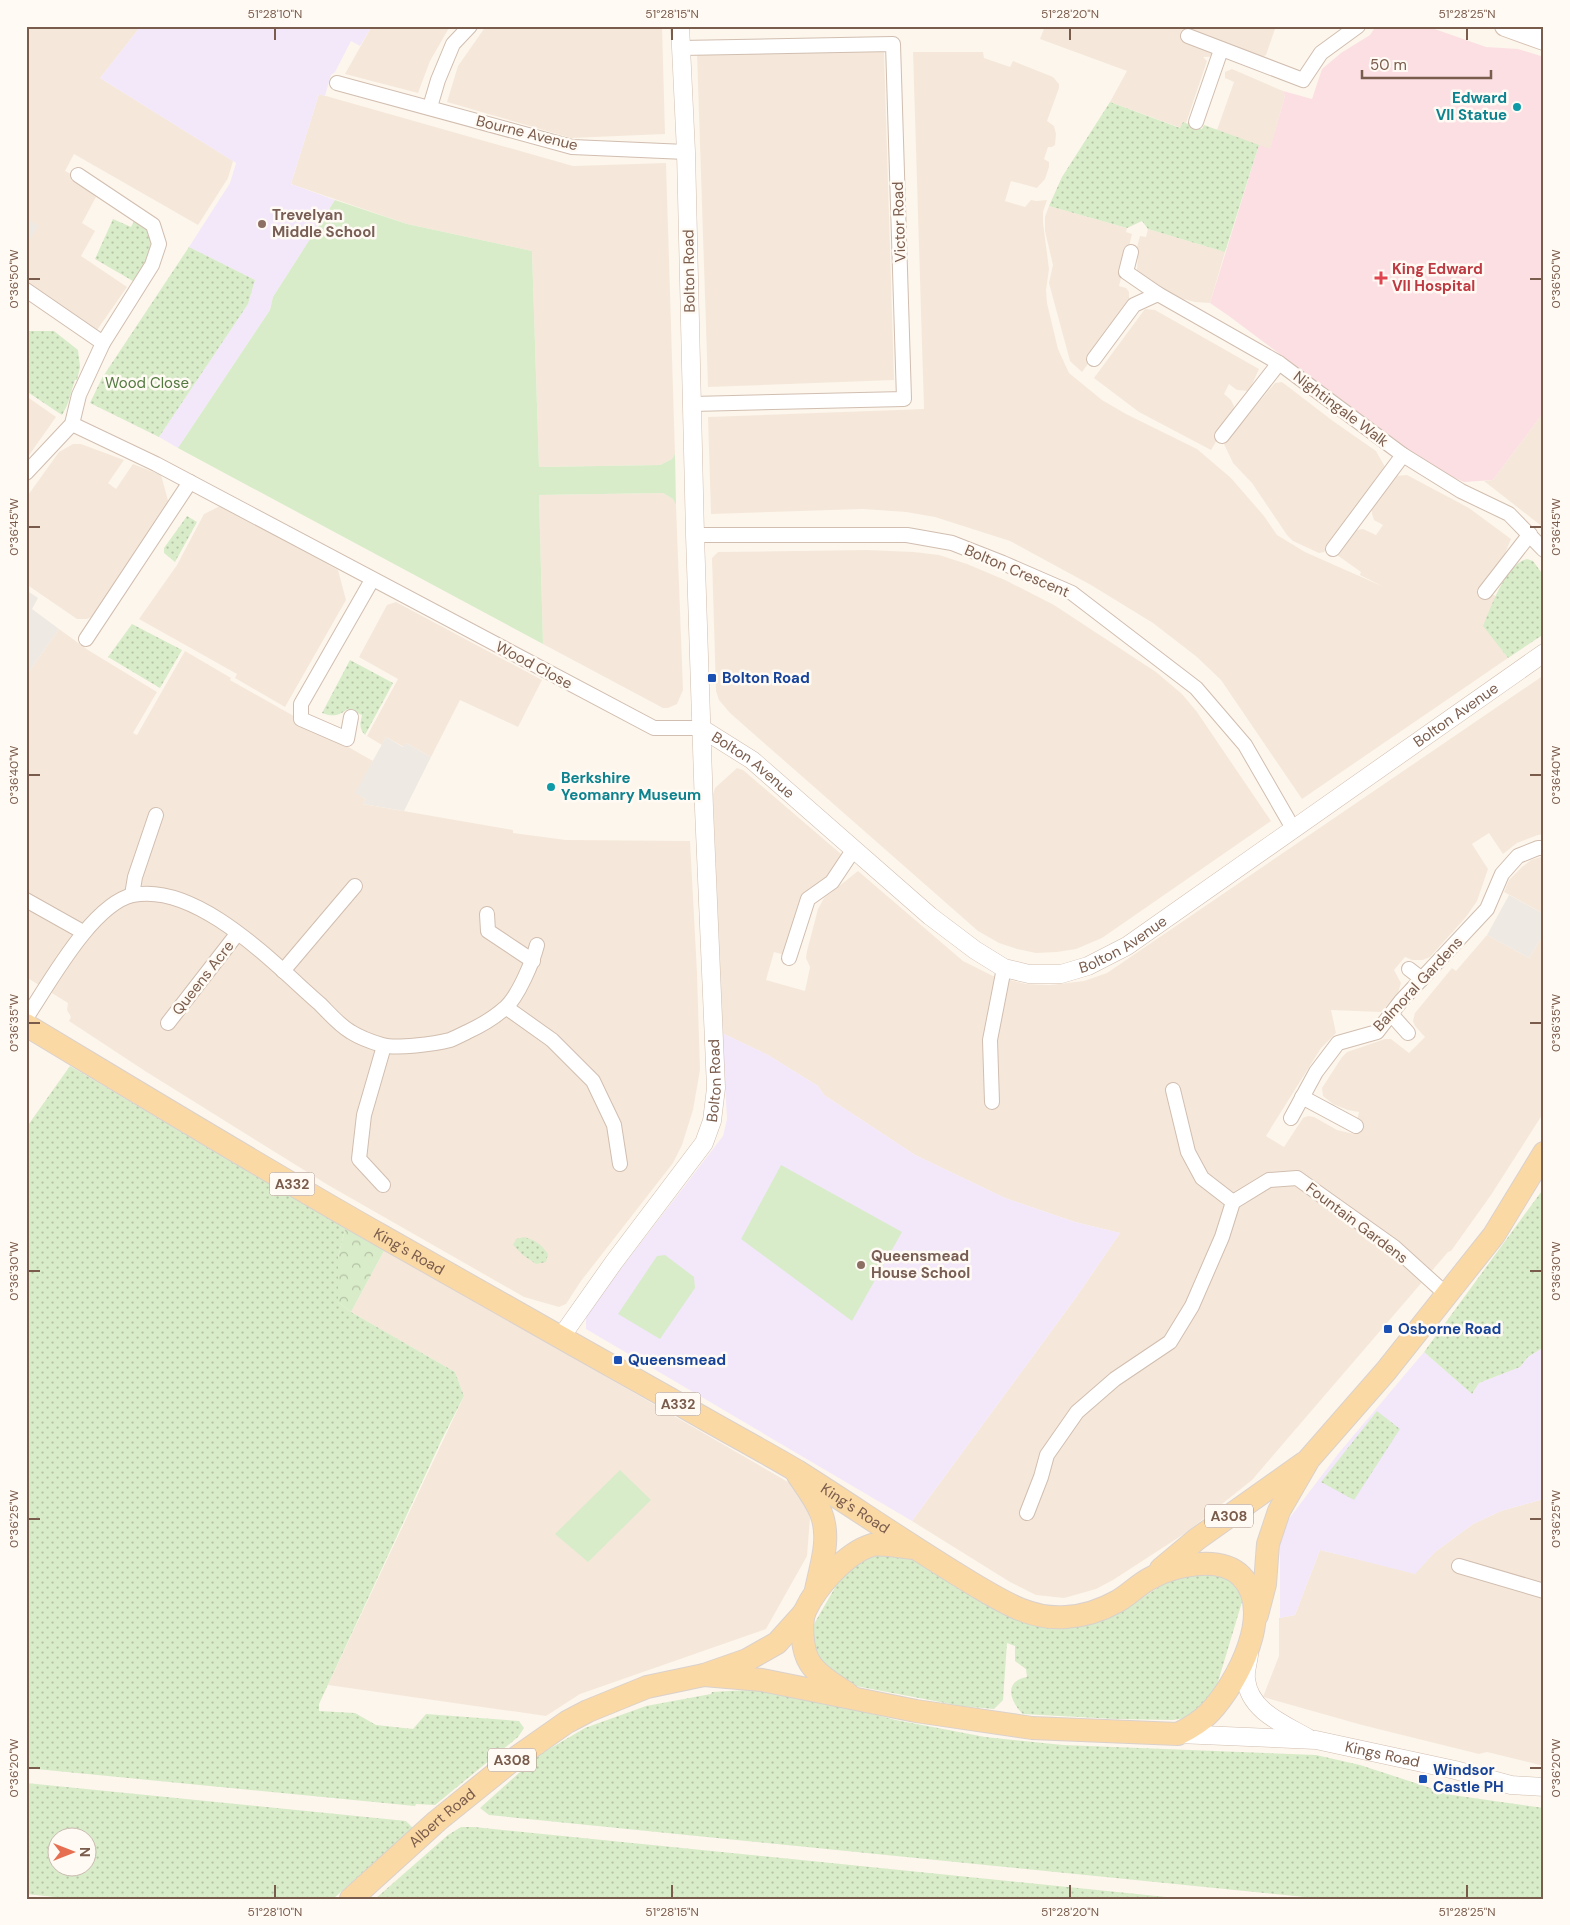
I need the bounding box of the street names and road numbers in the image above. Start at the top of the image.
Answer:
street label: Bourne Avenue [474,111,580,155]
street label: Victor Road [888,181,910,263]
street label: Bolton Road [678,229,700,313]
street label: Nightingale Walk [1289,367,1393,452]
street label: Bolton Crescent [961,540,1073,602]
street label: Wood Close [492,636,576,694]
street label: Bolton Avenue [1409,678,1502,752]
street label: Bolton Avenue [708,727,799,803]
street label: Bolton Avenue [1076,911,1171,978]
street label: Balmoral Gardens [1369,932,1467,1036]
street label: Queens Acre [168,937,238,1019]
street label: Bolton Road [702,1039,726,1123]
road number: A332 [270,1172,314,1196]
street label: Fountain Gardens [1302,1178,1412,1268]
street label: King's Road [370,1223,448,1280]
road number: A332 [656,1392,700,1416]
street label: King's Road [817,1479,893,1538]
road number: A308 [1205,1504,1253,1528]
street label: Kings Road [1343,1737,1422,1772]
road number: A308 [488,1748,536,1772]
street label: Albert Road [404,1784,480,1852]

